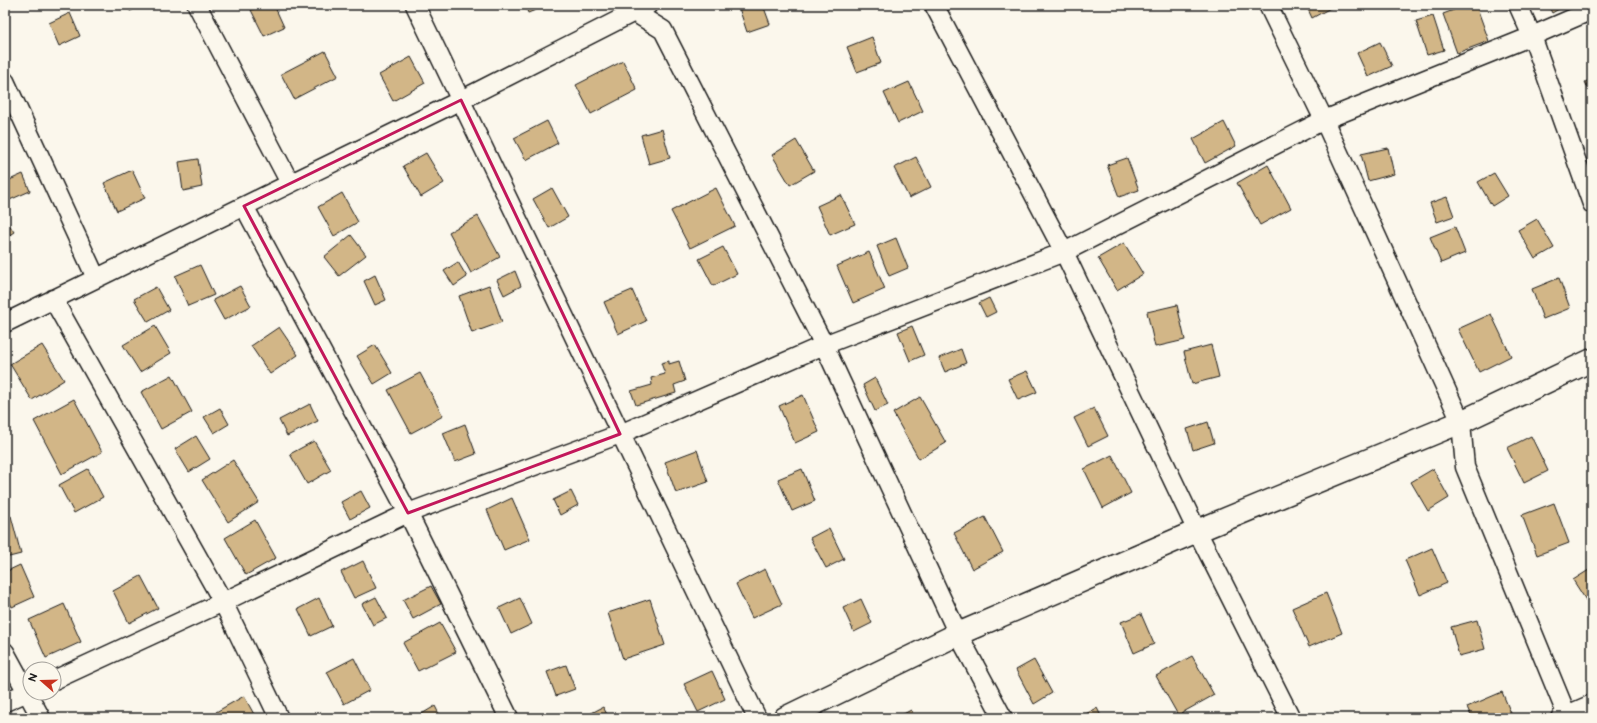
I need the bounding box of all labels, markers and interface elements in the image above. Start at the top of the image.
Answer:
north arrow [22,661,62,701]
text: N [26,672,41,684]

